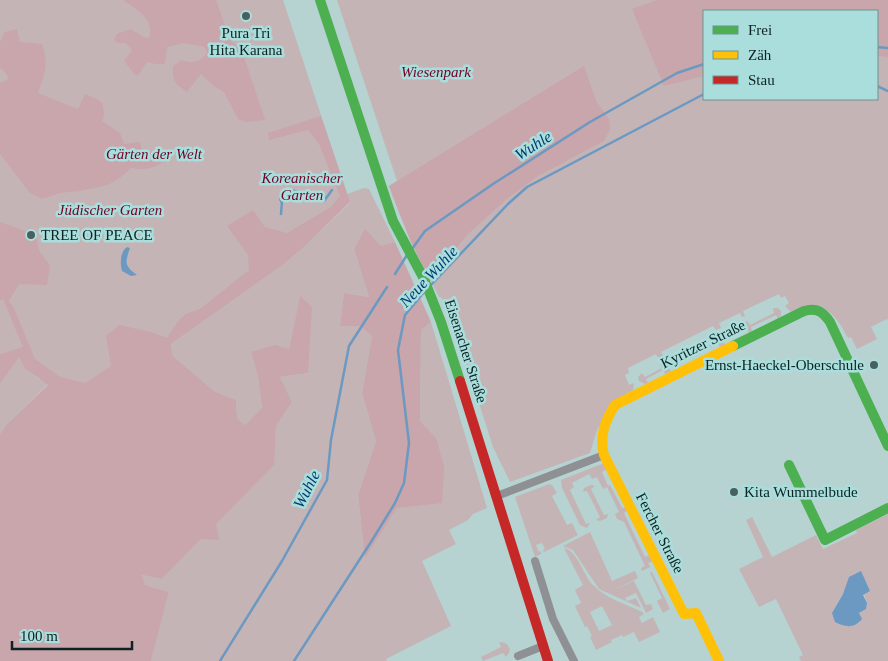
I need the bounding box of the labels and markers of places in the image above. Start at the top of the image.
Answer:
marker: Pura Tri Hita Karana [240,10,252,22]
place label: Pura Tri Hita Karana [210,25,283,58]
place label: TREE OF PEACE [41,227,153,243]
marker: TREE OF PEACE [25,229,37,241]
place label: Ernst-Haeckel-Oberschule [705,357,864,373]
marker: Ernst-Haeckel-Oberschule [868,359,880,371]
place label: Kita Wummelbude [744,484,858,500]
marker: Kita Wummelbude [728,486,740,498]

